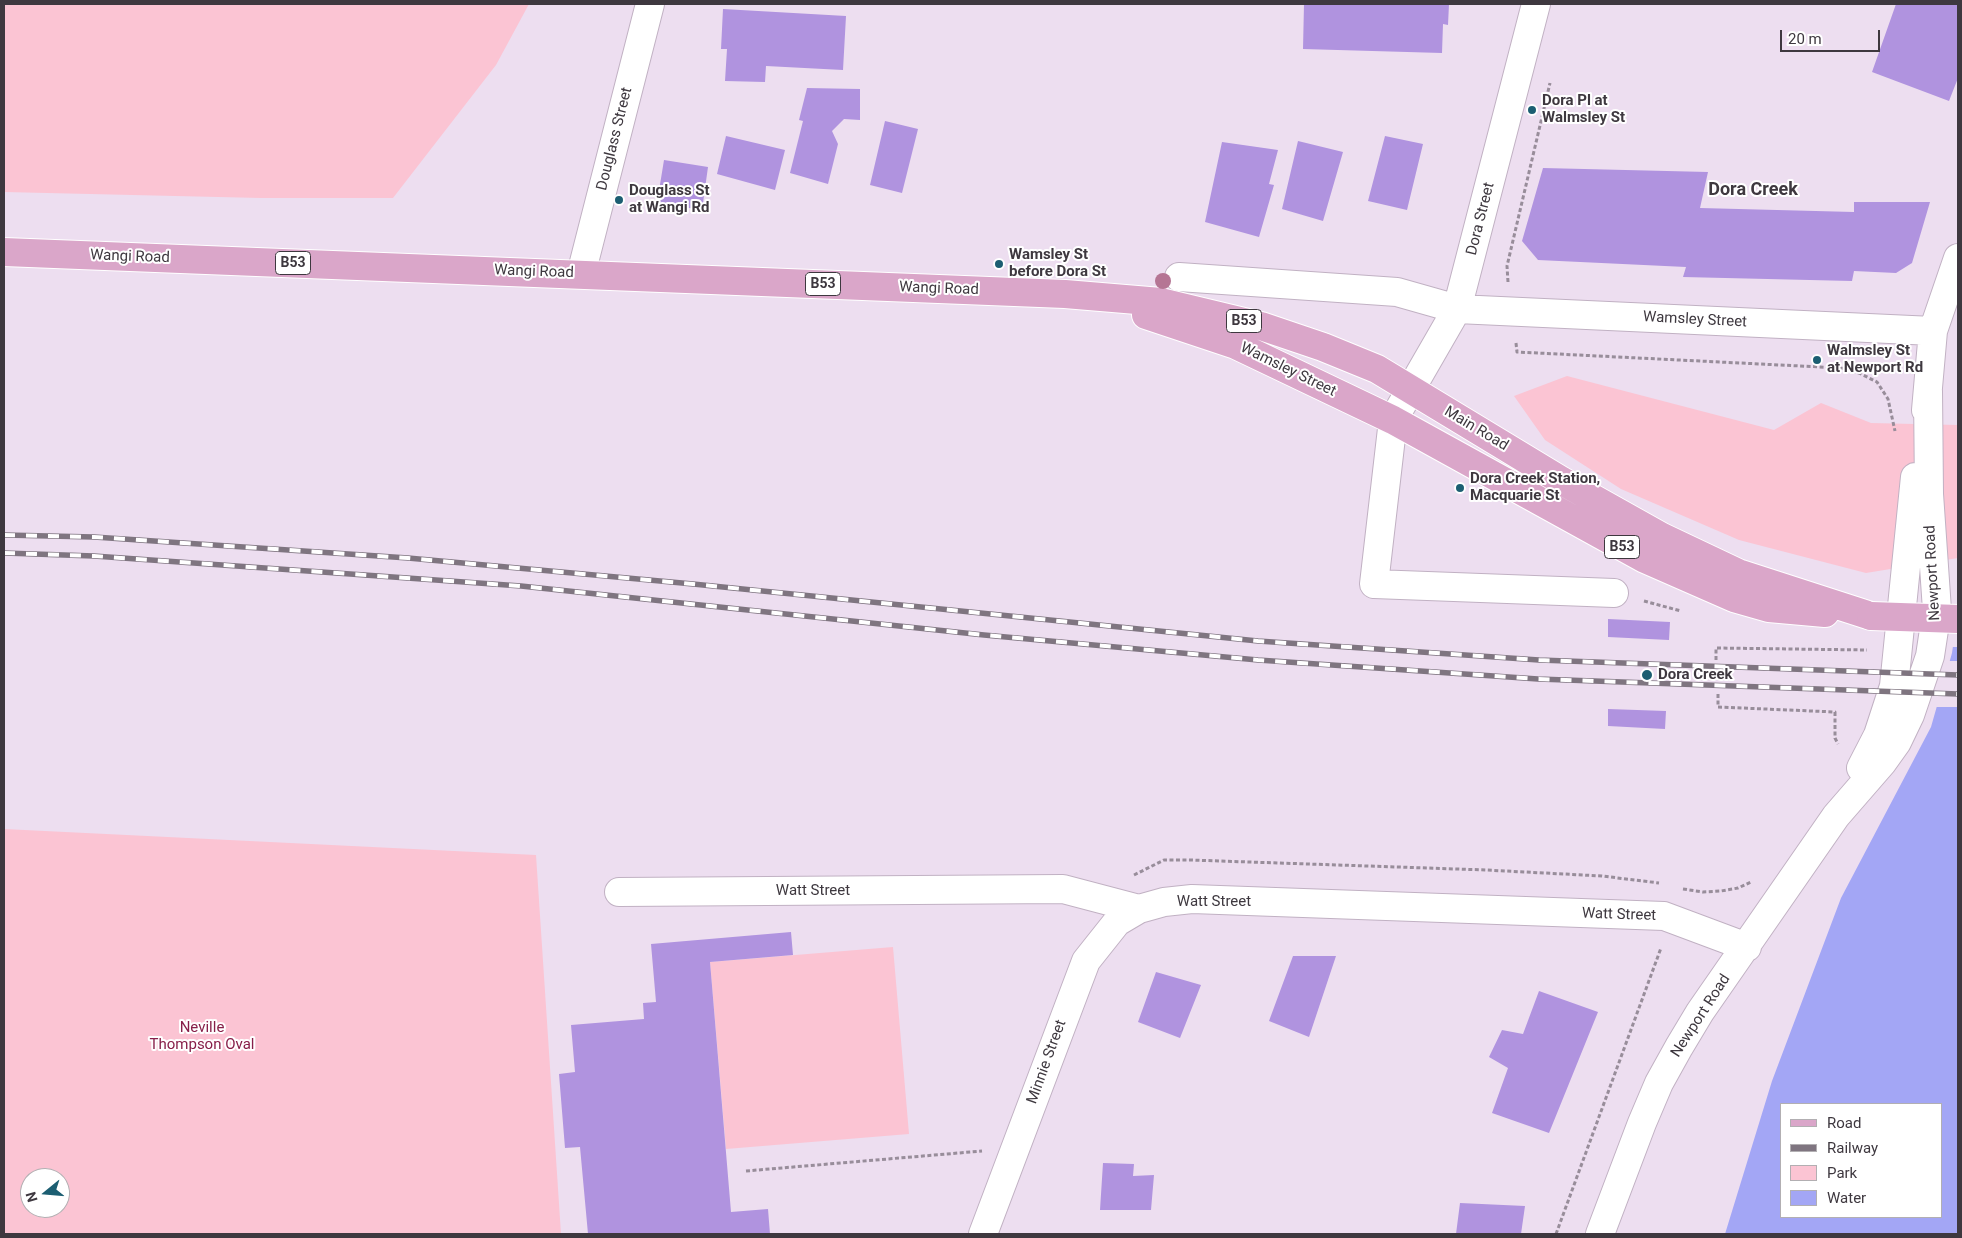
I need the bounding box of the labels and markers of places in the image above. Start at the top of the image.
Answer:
place label: Dora Pl at Walmsley St [1542,92,1625,127]
marker: Dora Pl at Walmsley St [1526,104,1538,116]
place label: Douglass St at Wangi Rd [629,182,710,217]
marker: Douglass St at Wangi Rd [613,194,625,206]
place label: Wamsley St before Dora St [1009,246,1106,281]
marker: Wamsley St before Dora St [993,258,1005,270]
place label: Walmsley St at Newport Rd [1827,342,1923,377]
marker: Walmsley St at Newport Rd [1811,354,1823,366]
place label: Dora Creek Station, Macquarie St [1470,470,1600,505]
marker: Dora Creek Station, Macquarie St [1454,482,1466,494]
place label: Dora Creek [1658,666,1733,684]
marker: Dora Creek [1640,668,1654,682]

